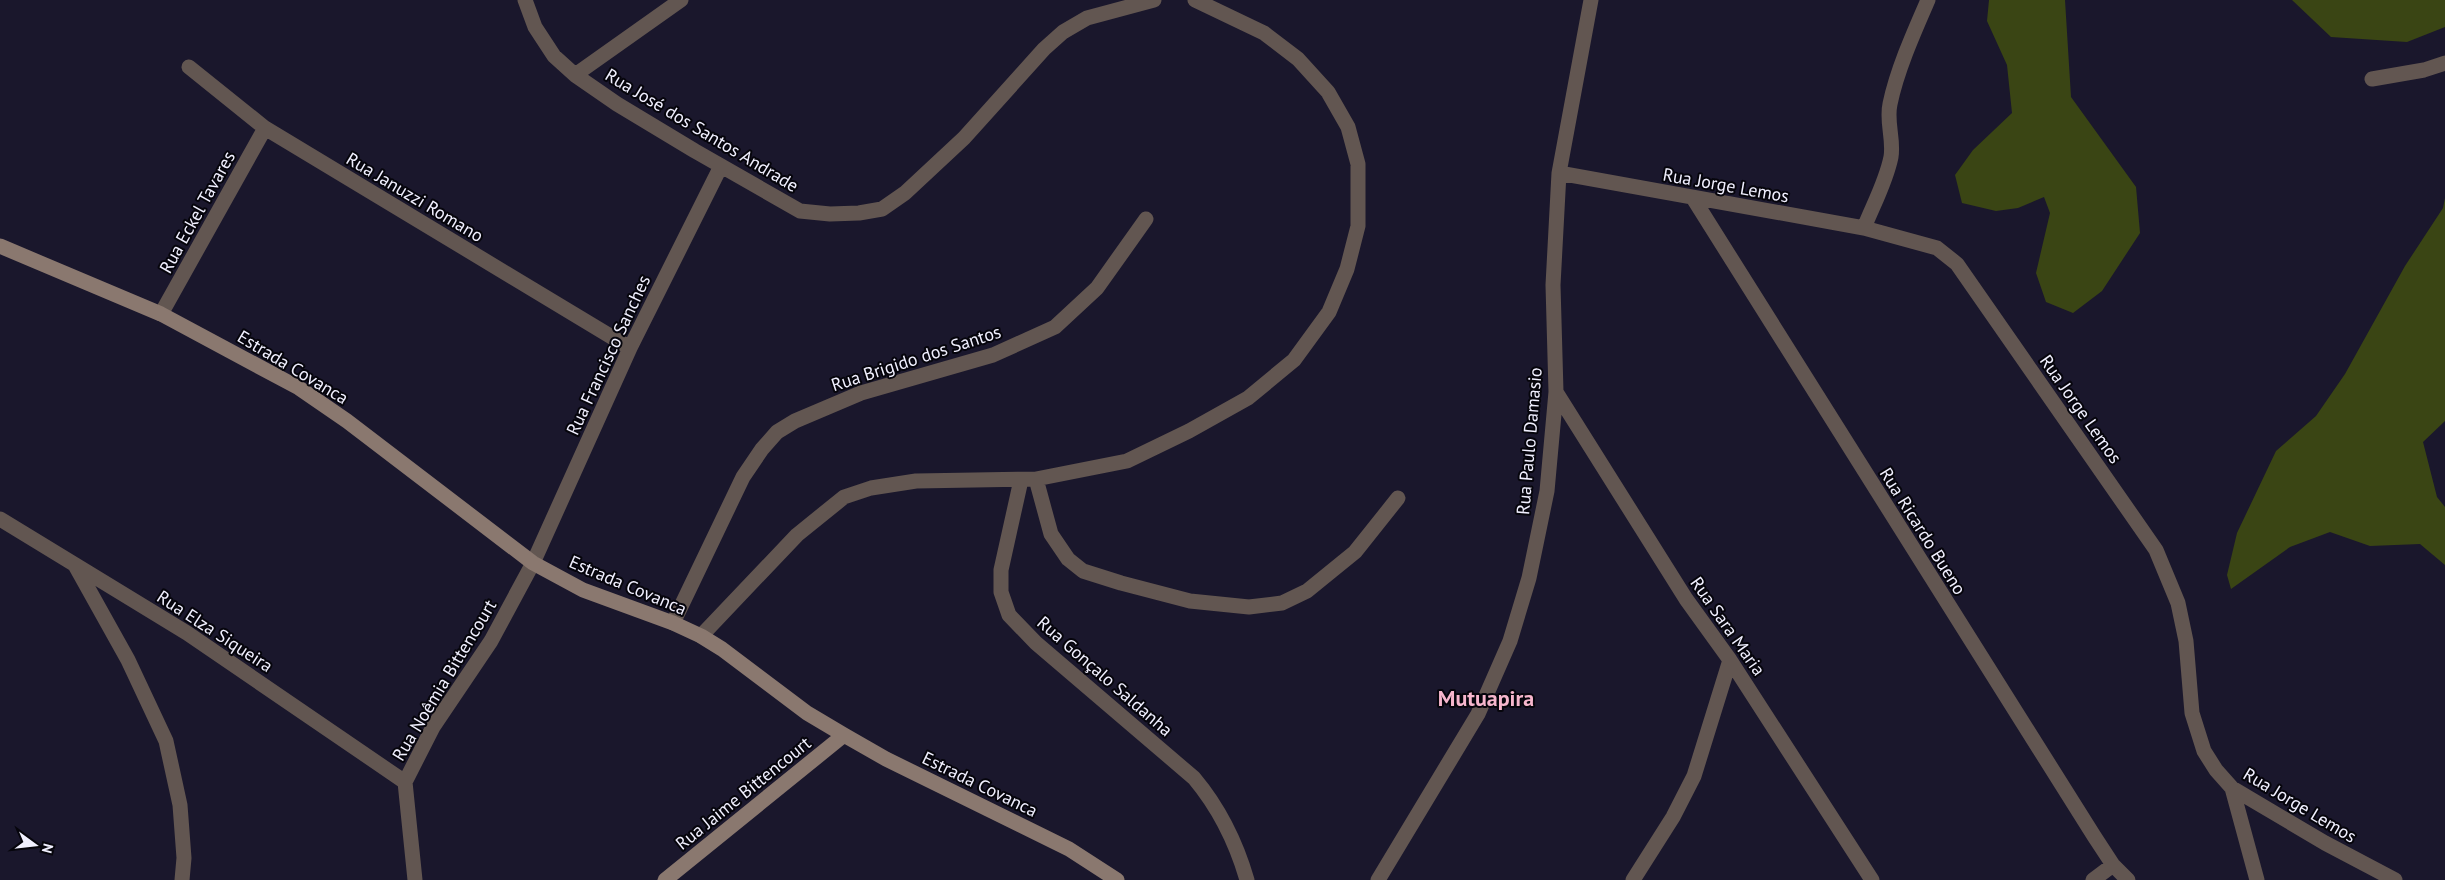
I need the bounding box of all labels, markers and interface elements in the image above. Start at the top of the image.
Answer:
street label: Rua José dos Santos Andrade [601,63,803,197]
street label: Rua Eckel Tavares [154,147,240,277]
street label: Rua Januzzi Romano [342,147,488,247]
street label: Rua Jorge Lemos [1661,163,1791,207]
street label: Rua Francisco Sanches [561,271,655,439]
street label: Rua Brigido dos Santos [828,320,1004,396]
street label: Estrada Covanca [233,325,353,409]
street label: Rua Jorge Lemos [2035,350,2127,468]
street label: Rua Paulo Damasio [1511,366,1547,516]
street label: Rua Ricardo Bueno [1875,463,1971,599]
street label: Estrada Covanca [566,550,690,620]
street label: Rua Sara Maria [1686,572,1770,680]
street label: Rua Elza Siqueira [153,585,277,677]
street label: Rua Noêmia Bittencourt [387,595,501,765]
street label: Rua Gonçalo Saldanha [1032,611,1178,741]
district label: Mutuapira [1438,684,1534,712]
street label: Rua Jaime Bittencourt [671,731,815,855]
street label: Estrada Covanca [919,746,1041,822]
street label: Rua Jorge Lemos [2239,762,2361,848]
north arrow [10,820,60,870]
text: N [38,842,57,855]

